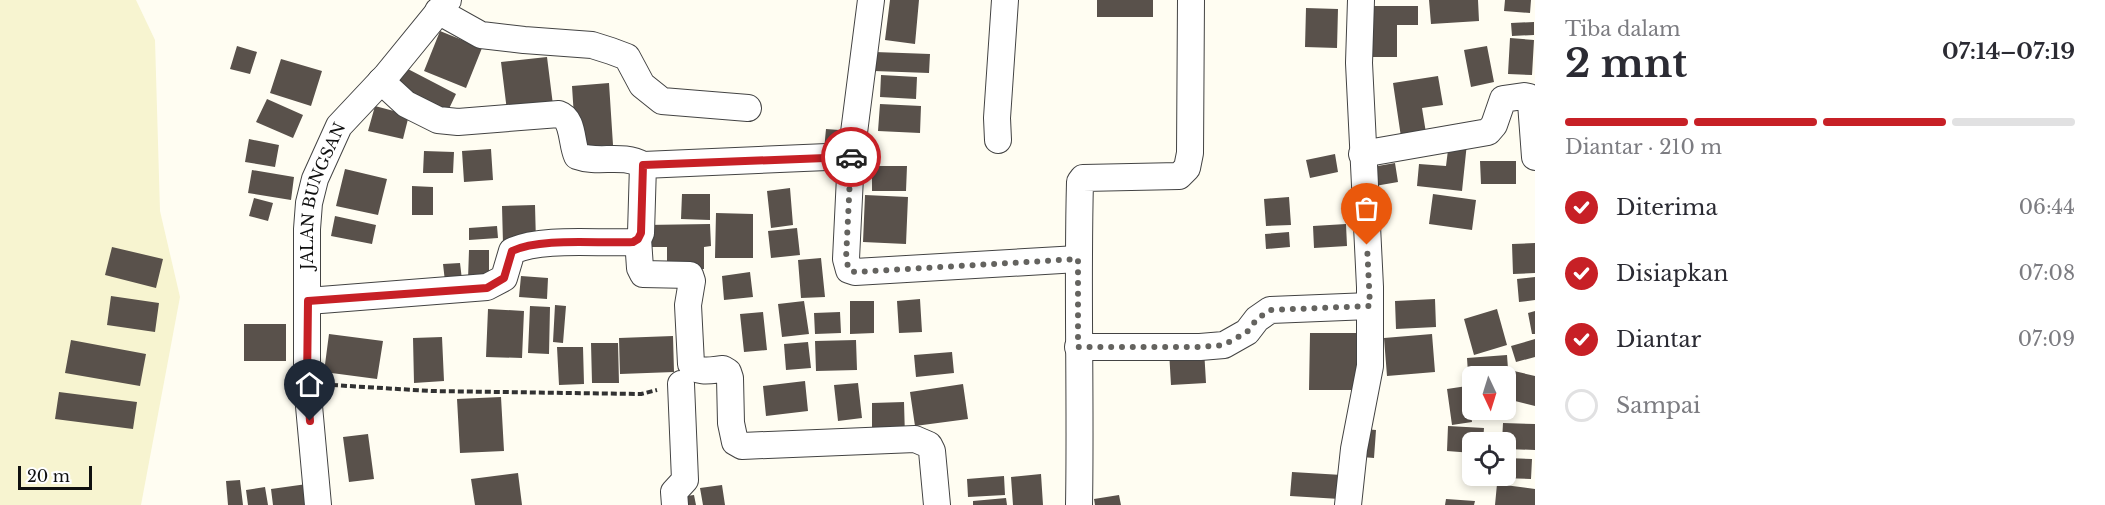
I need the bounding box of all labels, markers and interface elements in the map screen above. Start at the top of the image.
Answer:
text: Tiba dalam [1565,17,1681,41]
text: 07:14–07:19 [1942,38,2075,65]
text: 2 mnt [1565,39,1687,88]
street label: JALAN BUNGSAN [297,119,349,272]
courier [821,127,881,187]
text: Diantar · 210 m [1565,135,1722,159]
icon: car [835,141,868,174]
pin [1341,183,1392,245]
icon: check [1565,191,1598,224]
icon: bag [1350,192,1383,225]
text: Diterima [1616,194,1718,221]
text: 06:44 [2019,195,2075,219]
icon: check [1565,257,1598,290]
text: Disiapkan [1616,260,1728,287]
text: 07:08 [2019,261,2075,285]
icon: check [1565,323,1598,356]
text: Diantar [1616,326,1701,353]
text: 07:09 [2018,327,2075,351]
pin [284,359,335,421]
north arrow [1462,366,1516,420]
map controls [1462,366,1516,486]
icon: home [293,368,326,401]
text: Sampai [1616,392,1701,419]
button: locate [1462,432,1516,486]
scale bar [18,463,92,490]
text: 20 m [27,466,70,486]

